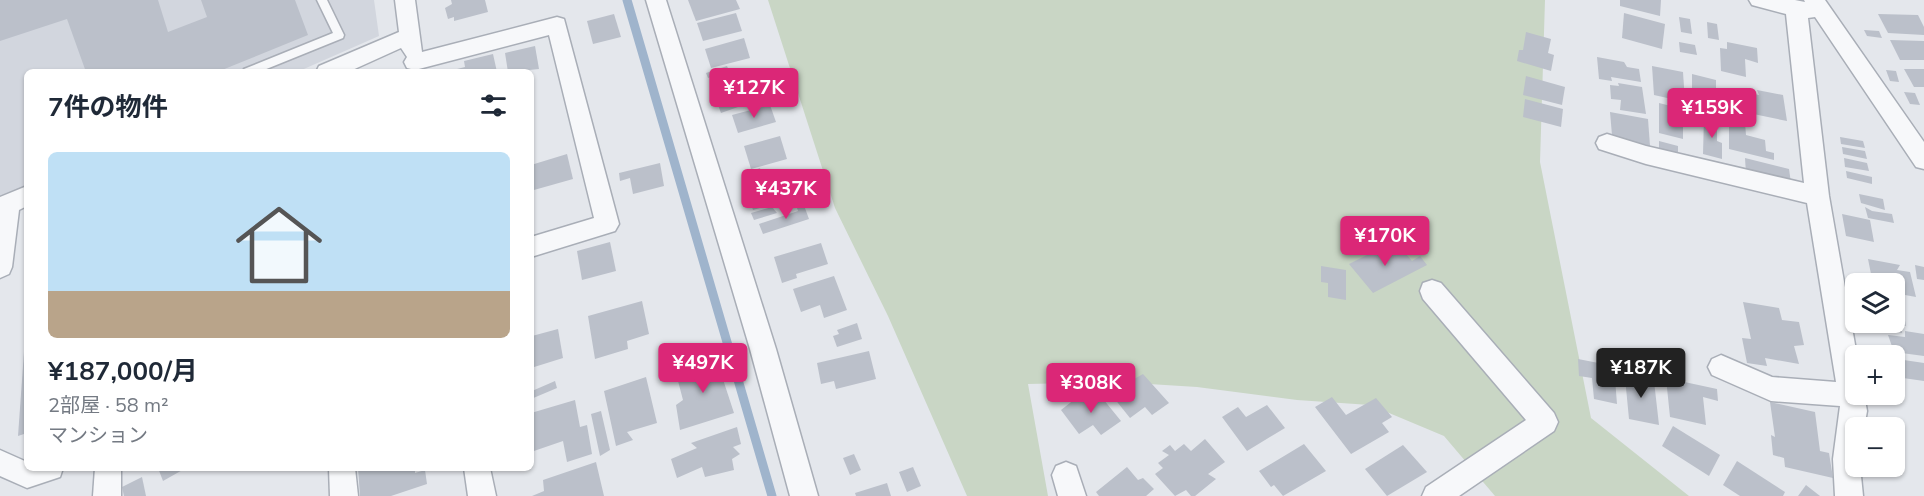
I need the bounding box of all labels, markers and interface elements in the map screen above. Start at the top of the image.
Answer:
pin: ¥127K [712,68,796,119]
text: ¥127K [723,74,785,101]
pin: ¥159K [1670,88,1754,139]
icon: filters [477,89,510,122]
text: 7件の物件 [48,90,168,125]
text: ¥159K [1681,94,1743,121]
pin: ¥437K [744,169,828,220]
text: ¥437K [755,175,817,202]
icon: home [225,191,333,299]
pin: ¥170K [1343,216,1427,267]
text: ¥170K [1354,222,1416,249]
map controls [1845,273,1905,477]
button: layers [1845,273,1905,333]
pin: ¥497K [661,343,745,394]
button: + [1845,345,1905,405]
pin: ¥187K [1599,348,1683,399]
text: ¥497K [672,349,734,376]
text: ¥187,000/月 [48,354,198,389]
text: ¥187K [1610,354,1672,381]
pin: ¥308K [1049,363,1133,414]
text: ¥308K [1060,369,1122,396]
text: 2部屋 · 58 m² [48,392,169,419]
button: − [1845,417,1905,477]
text: マンション [48,422,148,449]

